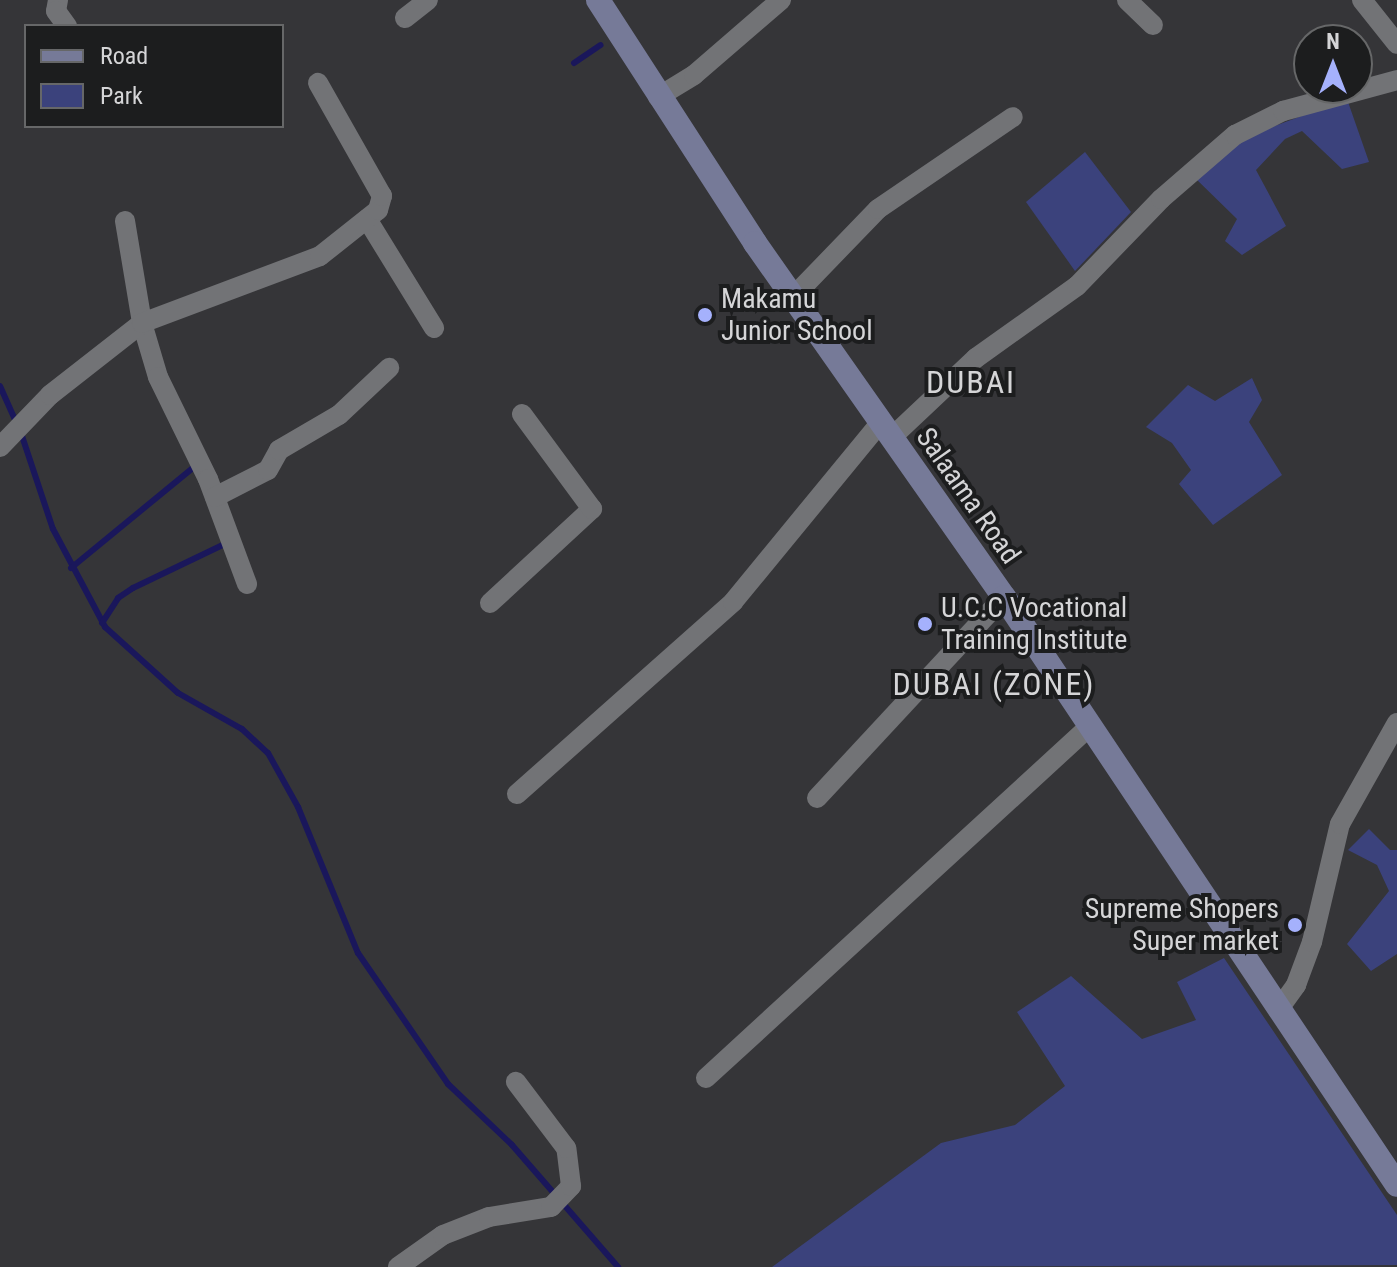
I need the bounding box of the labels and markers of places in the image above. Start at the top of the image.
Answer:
place label: Makamu Junior School [721,282,873,348]
marker: Makamu Junior School [696,306,714,324]
place label: U.C.C Vocational Training Institute [941,591,1127,657]
marker: U.C.C Vocational Training Institute [916,615,934,633]
place label: Supreme Shopers Super market [1085,892,1279,958]
marker: Supreme Shopers Super market [1286,916,1304,934]

